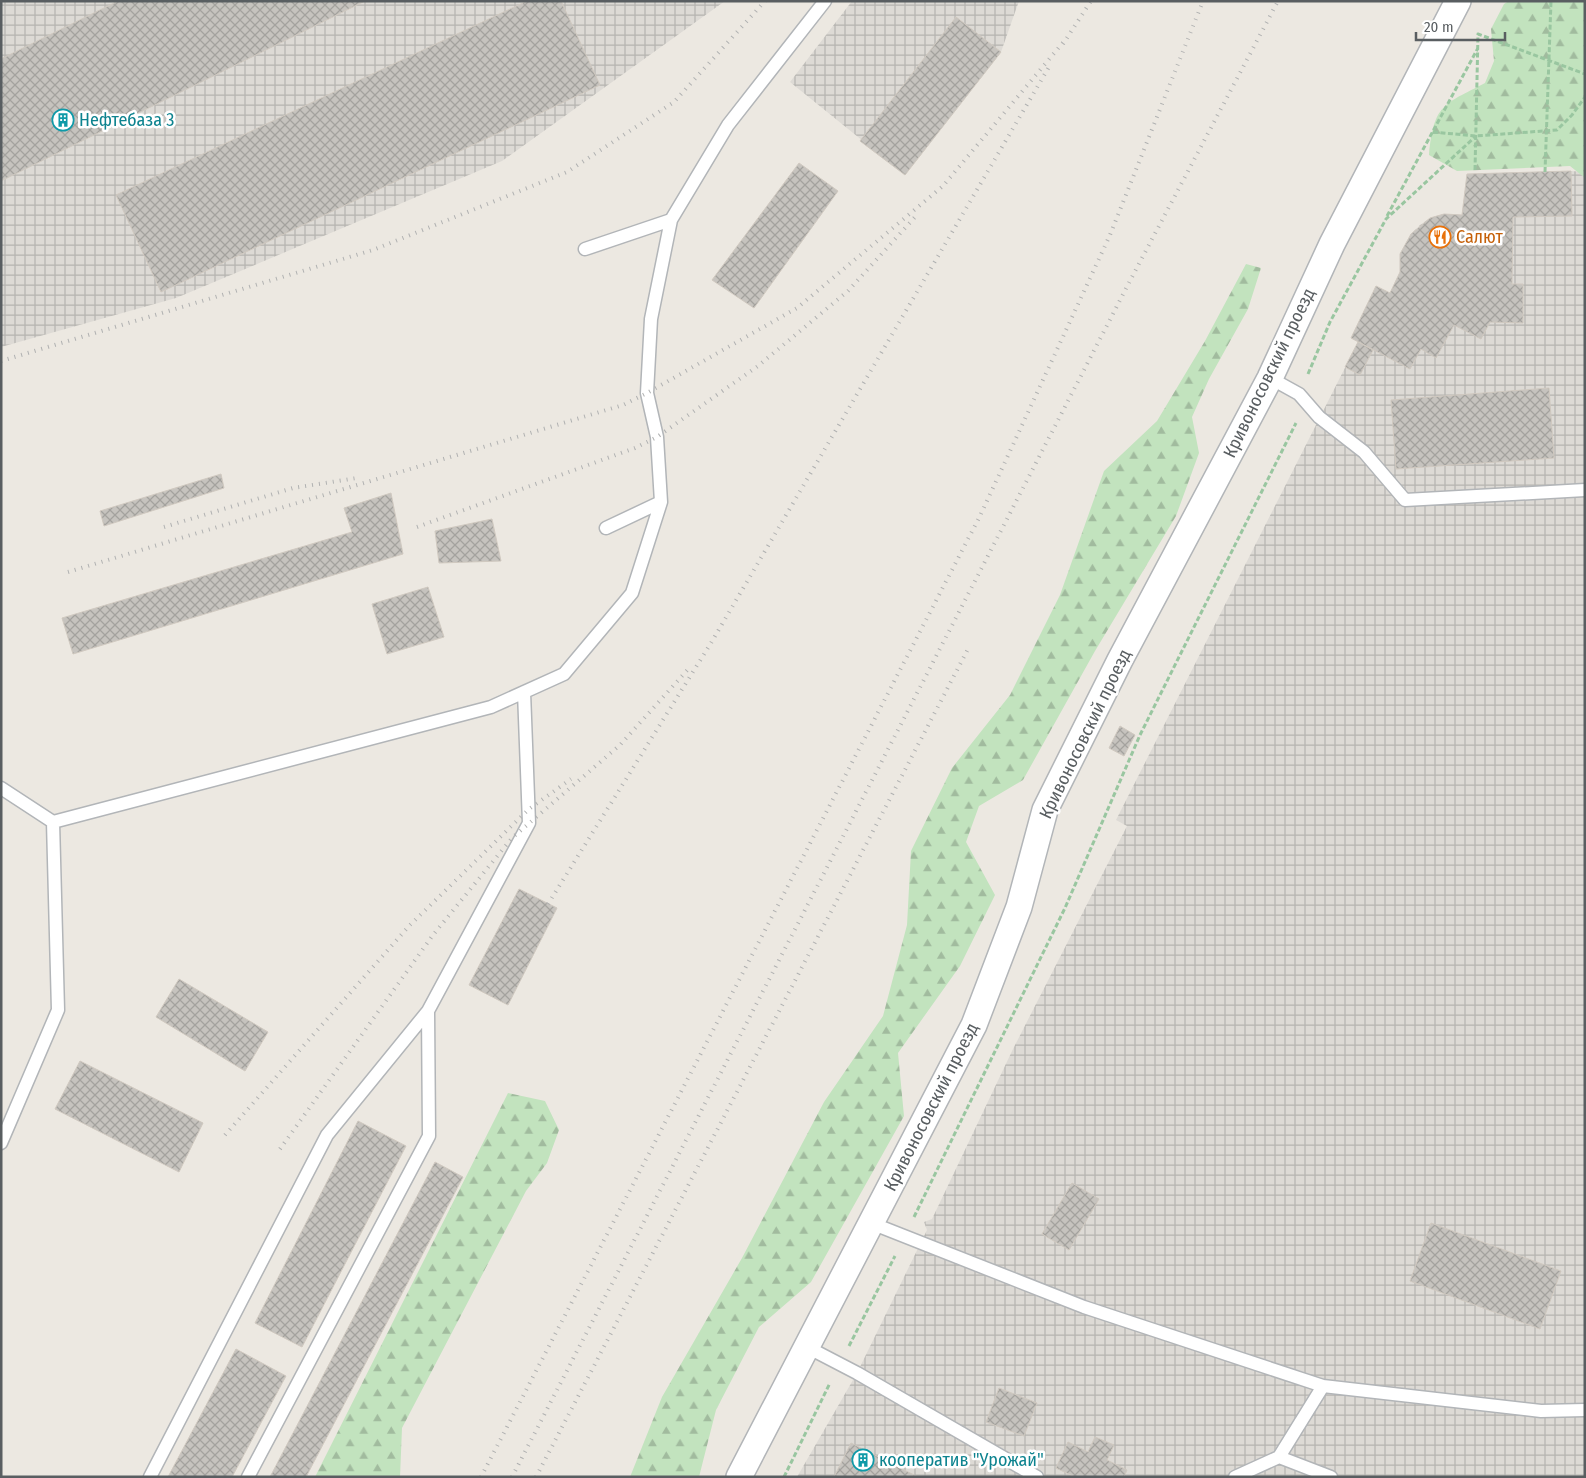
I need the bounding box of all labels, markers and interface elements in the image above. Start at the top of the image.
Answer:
scale bar [1416,10,1505,42]
text: 20 m [1424,18,1454,36]
building icon: Нефтебаза 3 [51,108,75,132]
place label: Нефтебаза 3 [79,109,174,131]
restaurant icon: Салют [1428,225,1452,249]
place label: Салют [1456,226,1503,248]
street label: Кривоносовский проезд [1218,285,1320,461]
street label: Кривоносовский проезд [1034,646,1136,822]
street label: Кривоносовский проезд [879,1019,983,1195]
building icon: кооператив "Урожай" [851,1448,875,1472]
place label: кооператив "Урожай" [879,1449,1044,1471]

